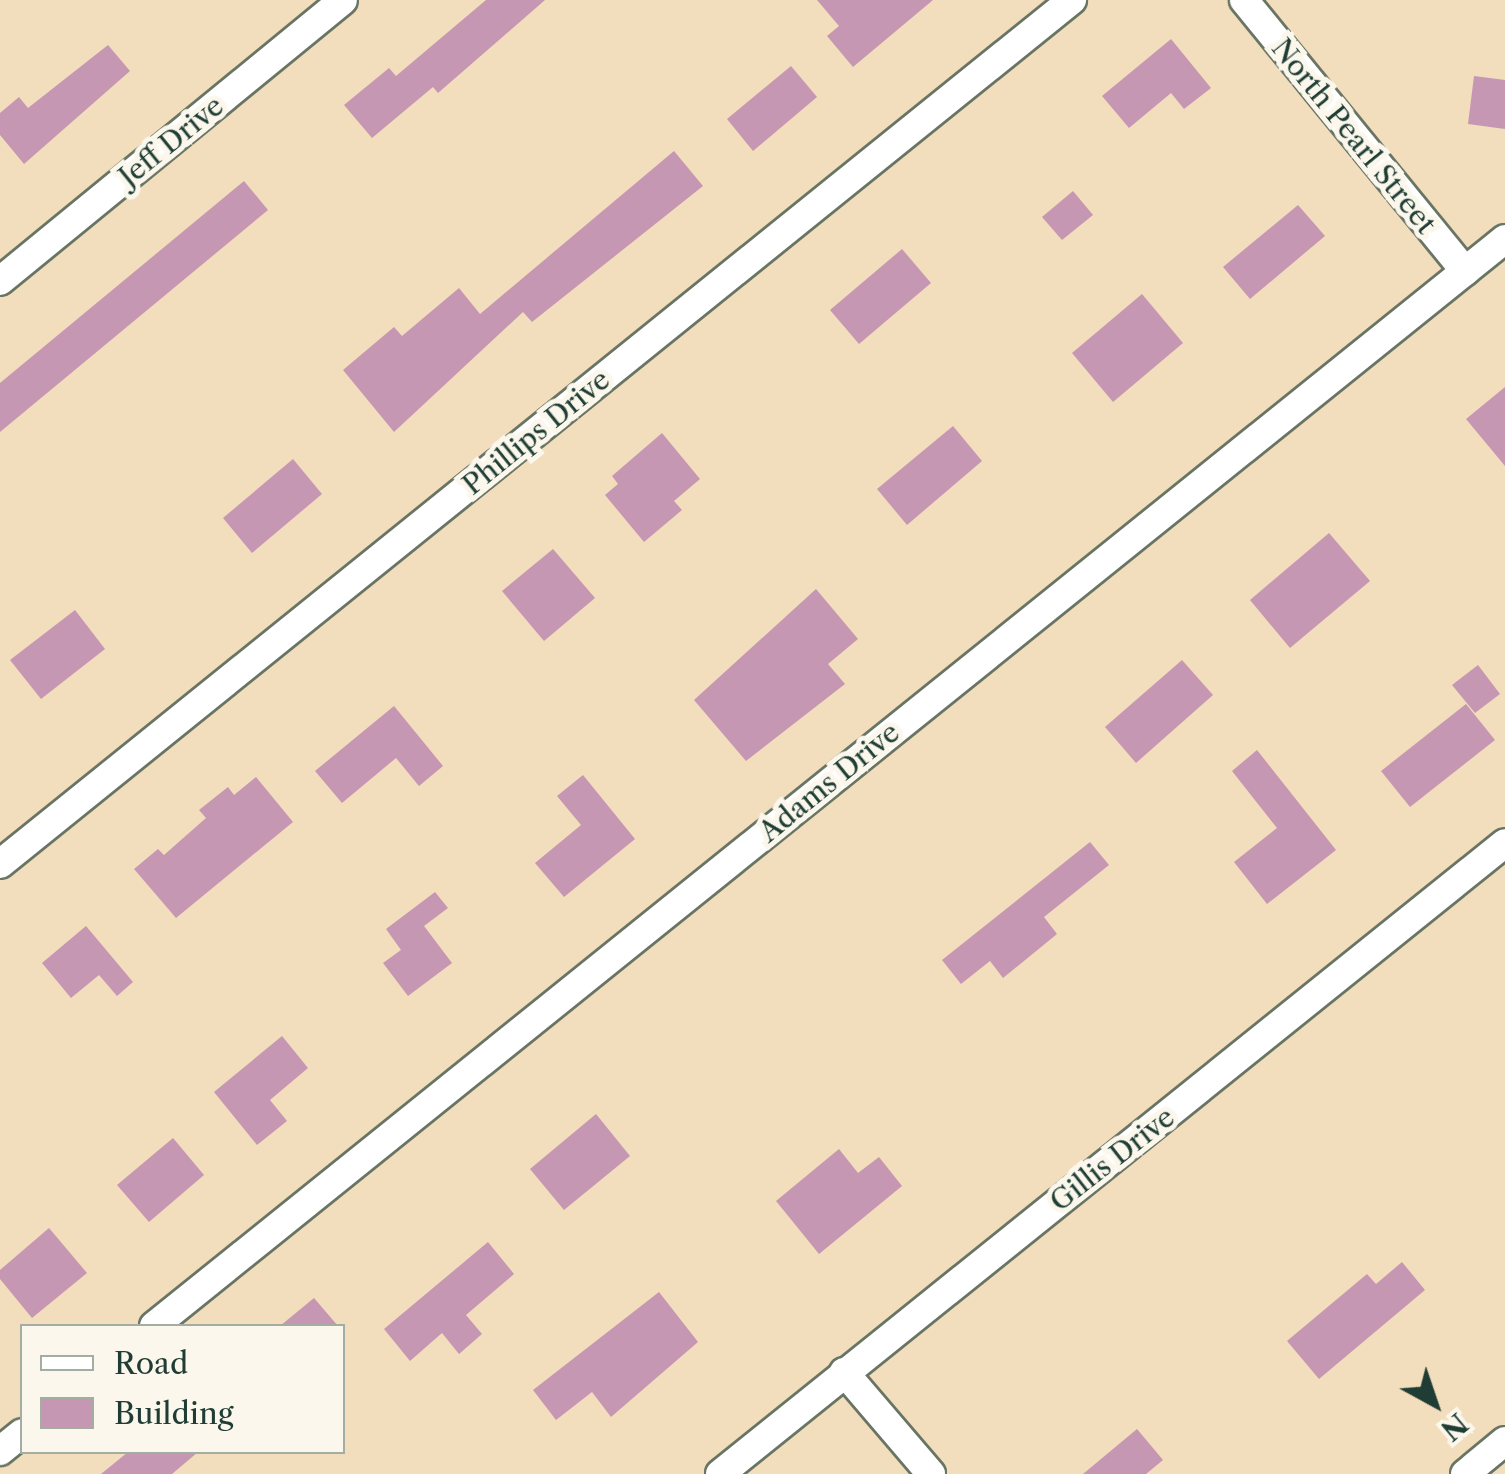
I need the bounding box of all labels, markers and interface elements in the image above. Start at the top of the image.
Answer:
street label: North Pearl Street [1265,32,1443,240]
street label: Jeff Drive [112,89,230,193]
street label: Phillips Drive [456,362,616,502]
street label: Adams Drive [752,715,906,849]
street label: Gillis Drive [1043,1100,1181,1218]
legend [20,1324,345,1454]
text: Road [114,1345,188,1382]
north arrow [1385,1354,1485,1454]
text: Building [114,1395,234,1432]
text: N [1434,1406,1475,1448]

